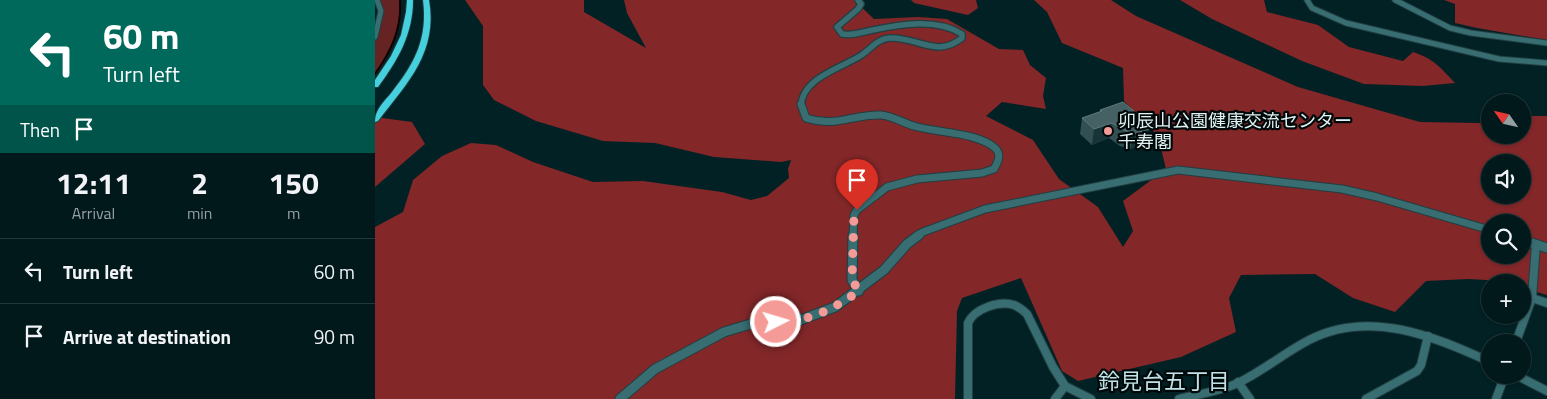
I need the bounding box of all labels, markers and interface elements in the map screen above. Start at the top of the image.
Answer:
text: 60 m [103,9,179,63]
icon: left [20,20,85,85]
text: Turn left [103,57,180,91]
north arrow [1481,94,1531,144]
map controls [1481,94,1531,384]
place label: 卯辰山公園健康交流センター 千寿閣 [1118,107,1352,155]
text: Then [20,115,60,144]
icon: arrive [70,115,98,143]
marker: 卯辰山公園健康交流センター 千寿閣 [1102,125,1114,137]
button: sound [1481,154,1531,204]
pin [836,159,878,210]
text: 12:11 [56,160,131,206]
text: 2 [191,160,208,206]
text: 150 [269,160,319,206]
icon: arrive [843,166,871,194]
text: Arrival [72,201,115,225]
text: min [187,201,212,225]
text: m [287,201,300,225]
button: search [1481,214,1531,264]
icon: left [20,257,48,285]
text: Turn left [63,257,133,286]
text: 60 m [314,257,355,286]
button: + [1481,274,1531,324]
position arrow [749,295,801,347]
icon: arrive [20,322,48,350]
text: Arrive at destination [63,322,231,351]
text: 90 m [314,322,355,351]
button: − [1481,334,1531,384]
district label: 鈴見台五丁目 [1098,364,1230,398]

